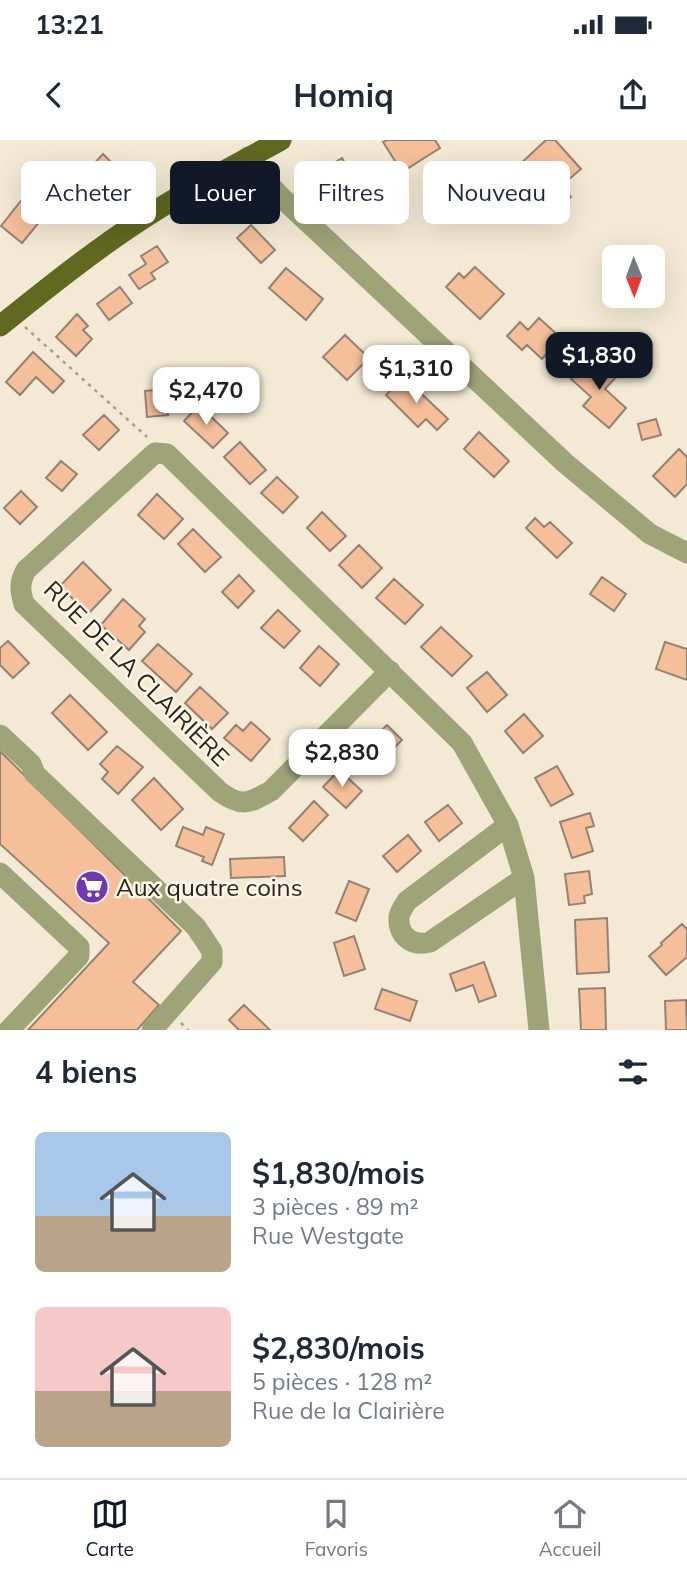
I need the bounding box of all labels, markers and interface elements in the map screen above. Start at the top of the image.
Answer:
text: 13:21 [35,8,104,41]
text: Homiq [293,75,394,115]
icon: back [35,76,73,114]
icon: share [614,76,652,114]
chip: Acheter [21,161,156,224]
chip: Louer [170,161,280,224]
chip: Filtres [294,161,409,224]
chip: Nouveau [423,161,570,224]
north arrow [602,245,665,308]
map controls [602,245,665,308]
pin: $1,830 [542,332,656,392]
text: $1,830 [562,340,636,369]
pin: $1,310 [359,345,473,405]
text: $1,310 [379,353,453,382]
pin: $2,470 [149,368,263,427]
text: $2,470 [169,375,243,404]
street label: RUE DE LA CLAIRIÈRE [38,574,236,772]
pin: $2,830 [285,730,399,789]
text: $2,830 [305,737,379,766]
supermarket icon: Aux quatre coins [73,868,111,906]
place label: Aux quatre coins [116,872,303,902]
text: 4 biens [35,1053,137,1091]
icon: filters [614,1053,652,1091]
text: $1,830/mois [252,1154,425,1192]
icon: home [91,1160,175,1244]
text: 3 pièces · 89 m² [252,1192,419,1221]
text: Rue Westgate [252,1221,404,1250]
text: $2,830/mois [252,1329,425,1367]
icon: home [91,1335,175,1419]
text: 5 pièces · 128 m² [252,1367,432,1396]
text: Rue de la Clairière [252,1396,445,1425]
tab: Carte [85,1495,134,1561]
tab: Favoris [305,1495,368,1561]
tab: Accueil [539,1495,602,1561]

